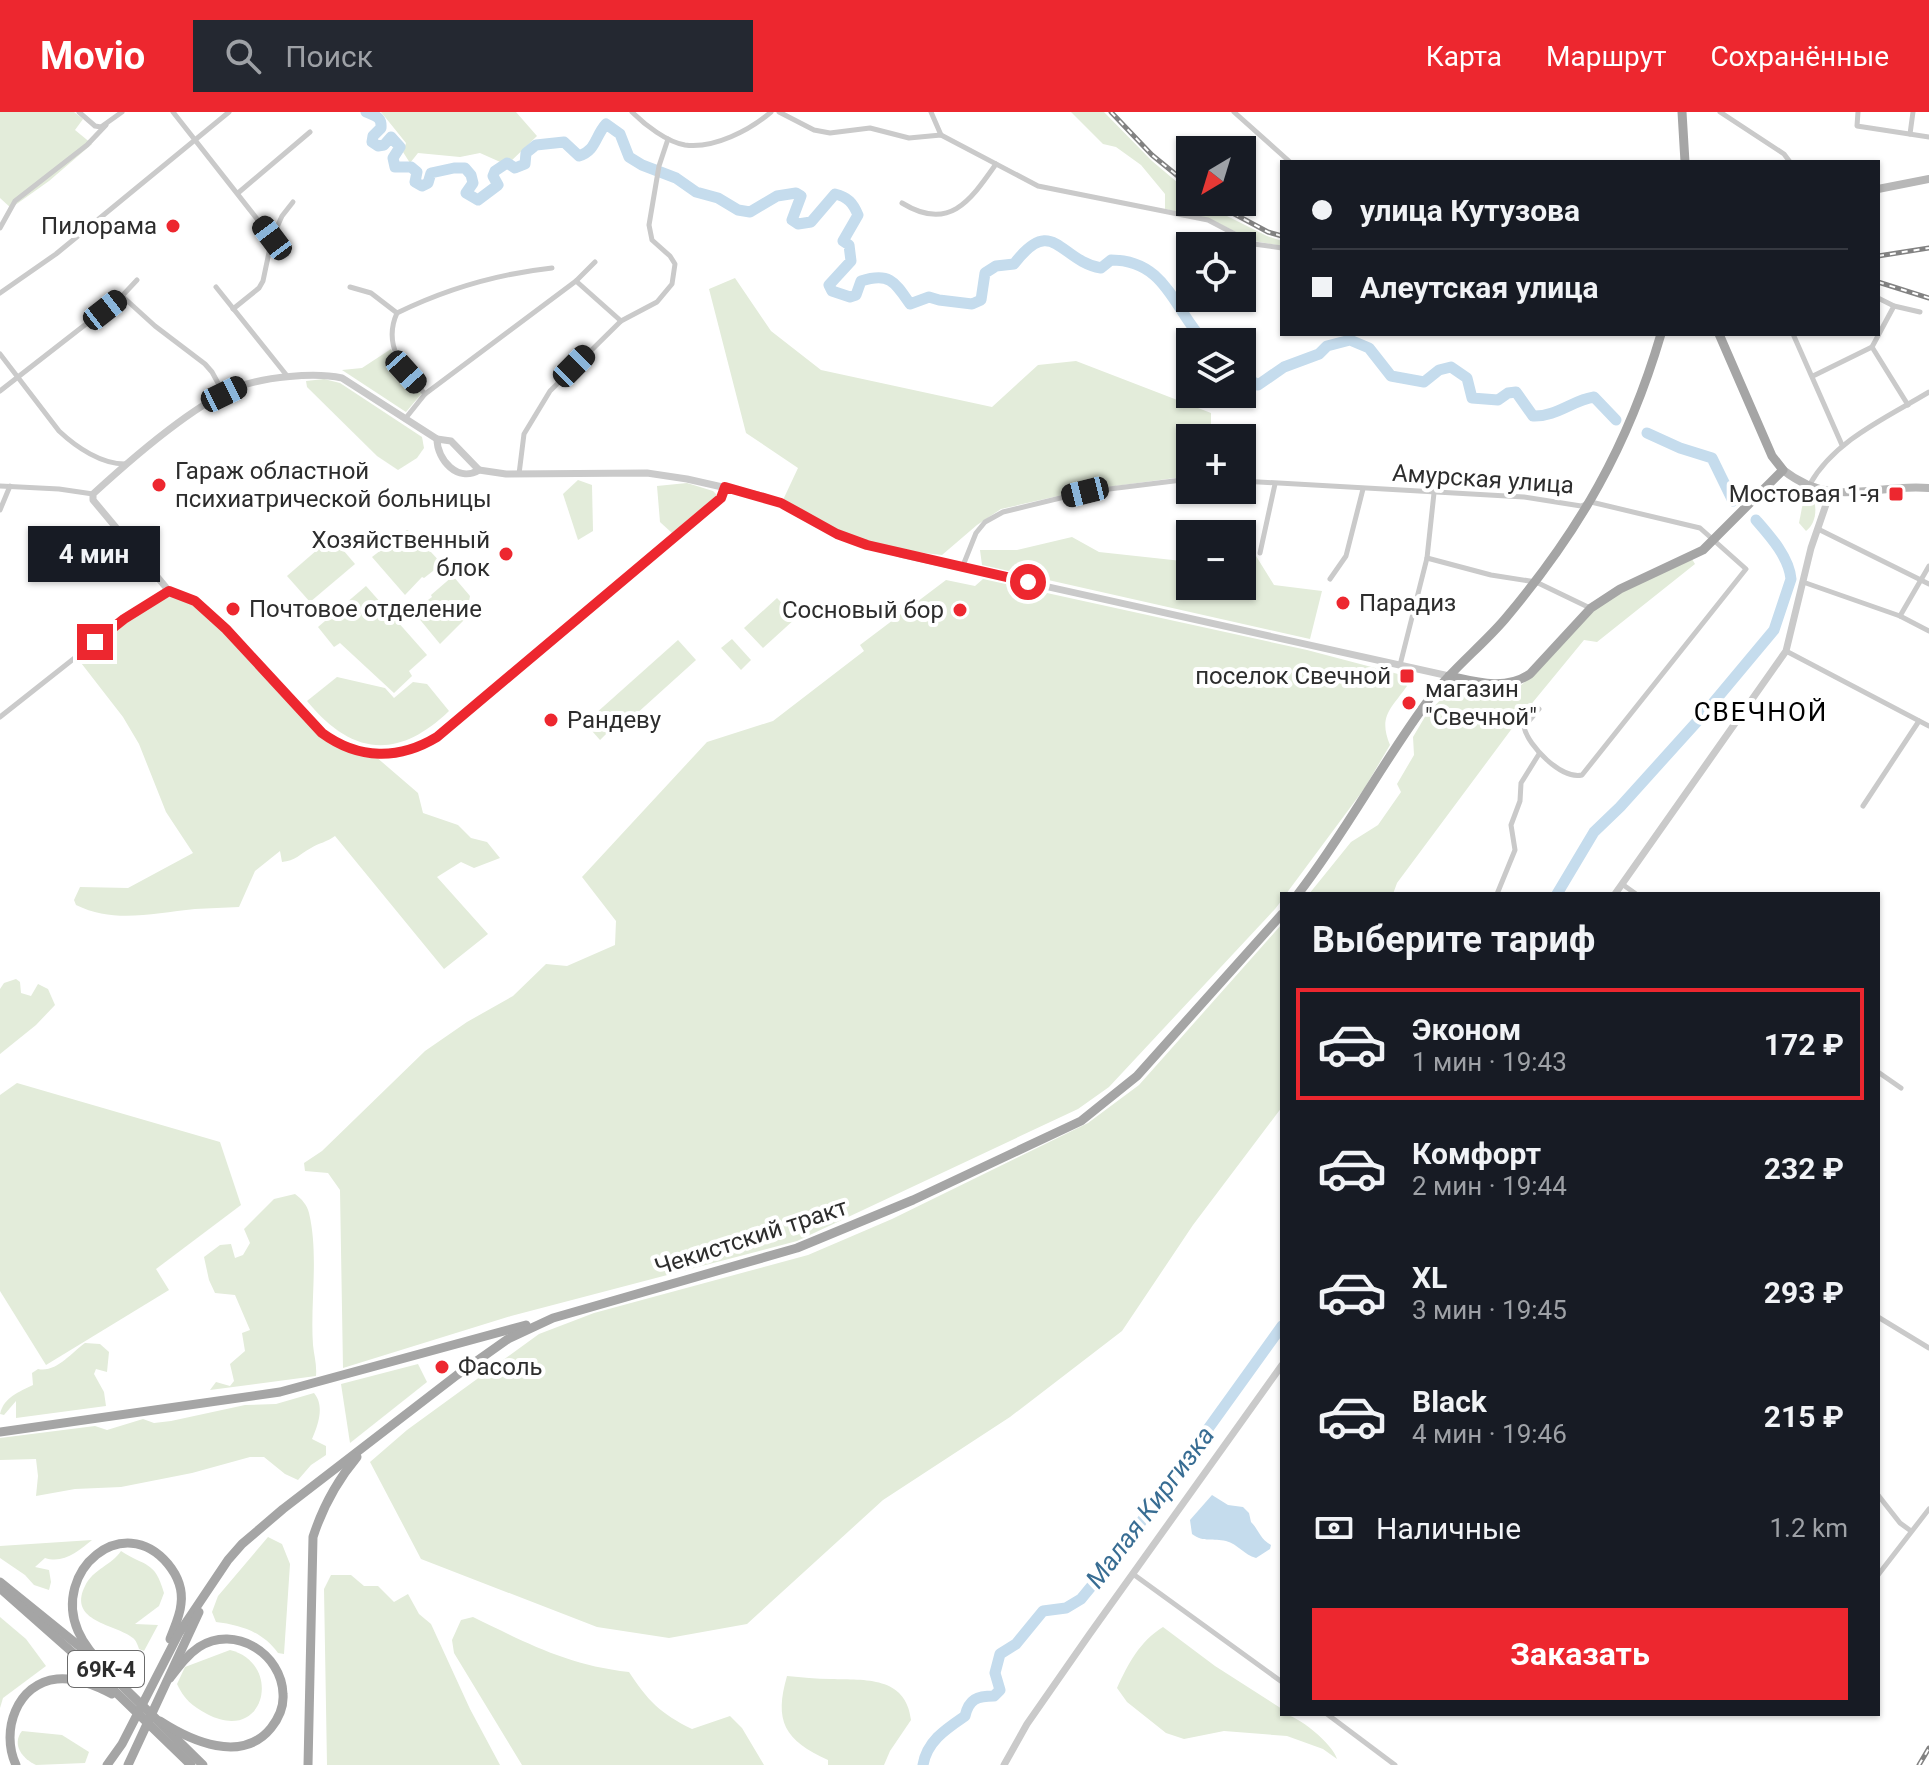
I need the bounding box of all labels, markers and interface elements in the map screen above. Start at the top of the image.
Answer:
search box [193,20,753,92]
text: Movio [40,34,145,78]
icon: search [221,34,265,78]
text: Поиск [285,39,373,74]
text: Карта [1426,40,1502,73]
text: Маршрут [1546,40,1666,73]
text: Сохранённые [1710,40,1889,73]
north arrow [1176,136,1256,216]
map controls [1176,136,1256,600]
text: улица Кутузова [1360,193,1580,228]
place label: Пилорама [41,212,157,240]
car [248,212,296,264]
marker: Пилорама [164,217,182,235]
button: locate [1176,232,1256,312]
text: Алеутская улица [1360,270,1598,305]
car [79,286,131,334]
button: layers [1176,328,1256,408]
car [549,341,599,391]
car [381,346,431,398]
car [197,373,251,415]
button: + [1176,424,1256,504]
place label: Гараж областной психиатрической больницы [175,457,492,513]
street label: Амурская улица [1391,459,1575,499]
car [1059,475,1111,509]
marker: Гараж областной психиатрической больницы [150,476,168,494]
place label: Мостовая 1-я [1729,480,1880,508]
marker: Мостовая 1-я [1887,485,1905,503]
button: − [1176,520,1256,600]
callout: 4 мин [29,526,161,582]
place label: Хозяйственный блок [312,526,490,582]
text: 4 мин [59,539,129,569]
marker: Хозяйственный блок [497,545,515,563]
route start [1010,564,1046,600]
place label: Парадиз [1359,589,1456,617]
marker: Парадиз [1334,594,1352,612]
place label: Почтовое отделение [249,595,482,623]
place label: Сосновый бор [782,596,944,624]
marker: Почтовое отделение [224,600,242,618]
marker: Сосновый бор [951,601,969,619]
route end [77,624,113,660]
place label: поселок Свечной [1195,662,1391,690]
marker: поселок Свечной [1398,667,1416,685]
place label: магазин "Свечной" [1425,675,1537,731]
marker: магазин "Свечной" [1400,694,1418,712]
district label: СВЕЧНОЙ [1694,697,1828,727]
place label: Рандеву [567,706,662,734]
marker: Рандеву [542,711,560,729]
text: Выберите тариф [1312,919,1595,961]
icon: car [1316,1008,1388,1080]
text: Эконом [1412,1012,1521,1047]
text: 172 ₽ [1764,1027,1844,1062]
text: 1 мин · 19:43 [1412,1047,1567,1077]
icon: car [1316,1132,1388,1204]
text: Комфорт [1412,1136,1541,1171]
text: 232 ₽ [1764,1151,1844,1186]
text: 2 мин · 19:44 [1412,1171,1567,1201]
street label: Чекистский тракт [651,1192,851,1281]
icon: car [1316,1256,1388,1328]
text: XL [1412,1260,1447,1295]
text: 293 ₽ [1764,1275,1844,1310]
text: 3 мин · 19:45 [1412,1295,1567,1325]
place label: Фасоль [458,1353,543,1381]
marker: Фасоль [433,1358,451,1376]
icon: car [1316,1380,1388,1452]
text: Black [1412,1384,1487,1419]
text: 215 ₽ [1764,1399,1844,1434]
text: 4 мин · 19:46 [1412,1419,1567,1449]
water label: Малая Киргизка [1080,1420,1220,1594]
icon: cash [1312,1506,1356,1550]
text: Наличные [1376,1511,1521,1546]
text: 1.2 km [1769,1513,1848,1543]
button: Заказать [1312,1608,1848,1700]
road number: 69К-4 [68,1651,144,1687]

